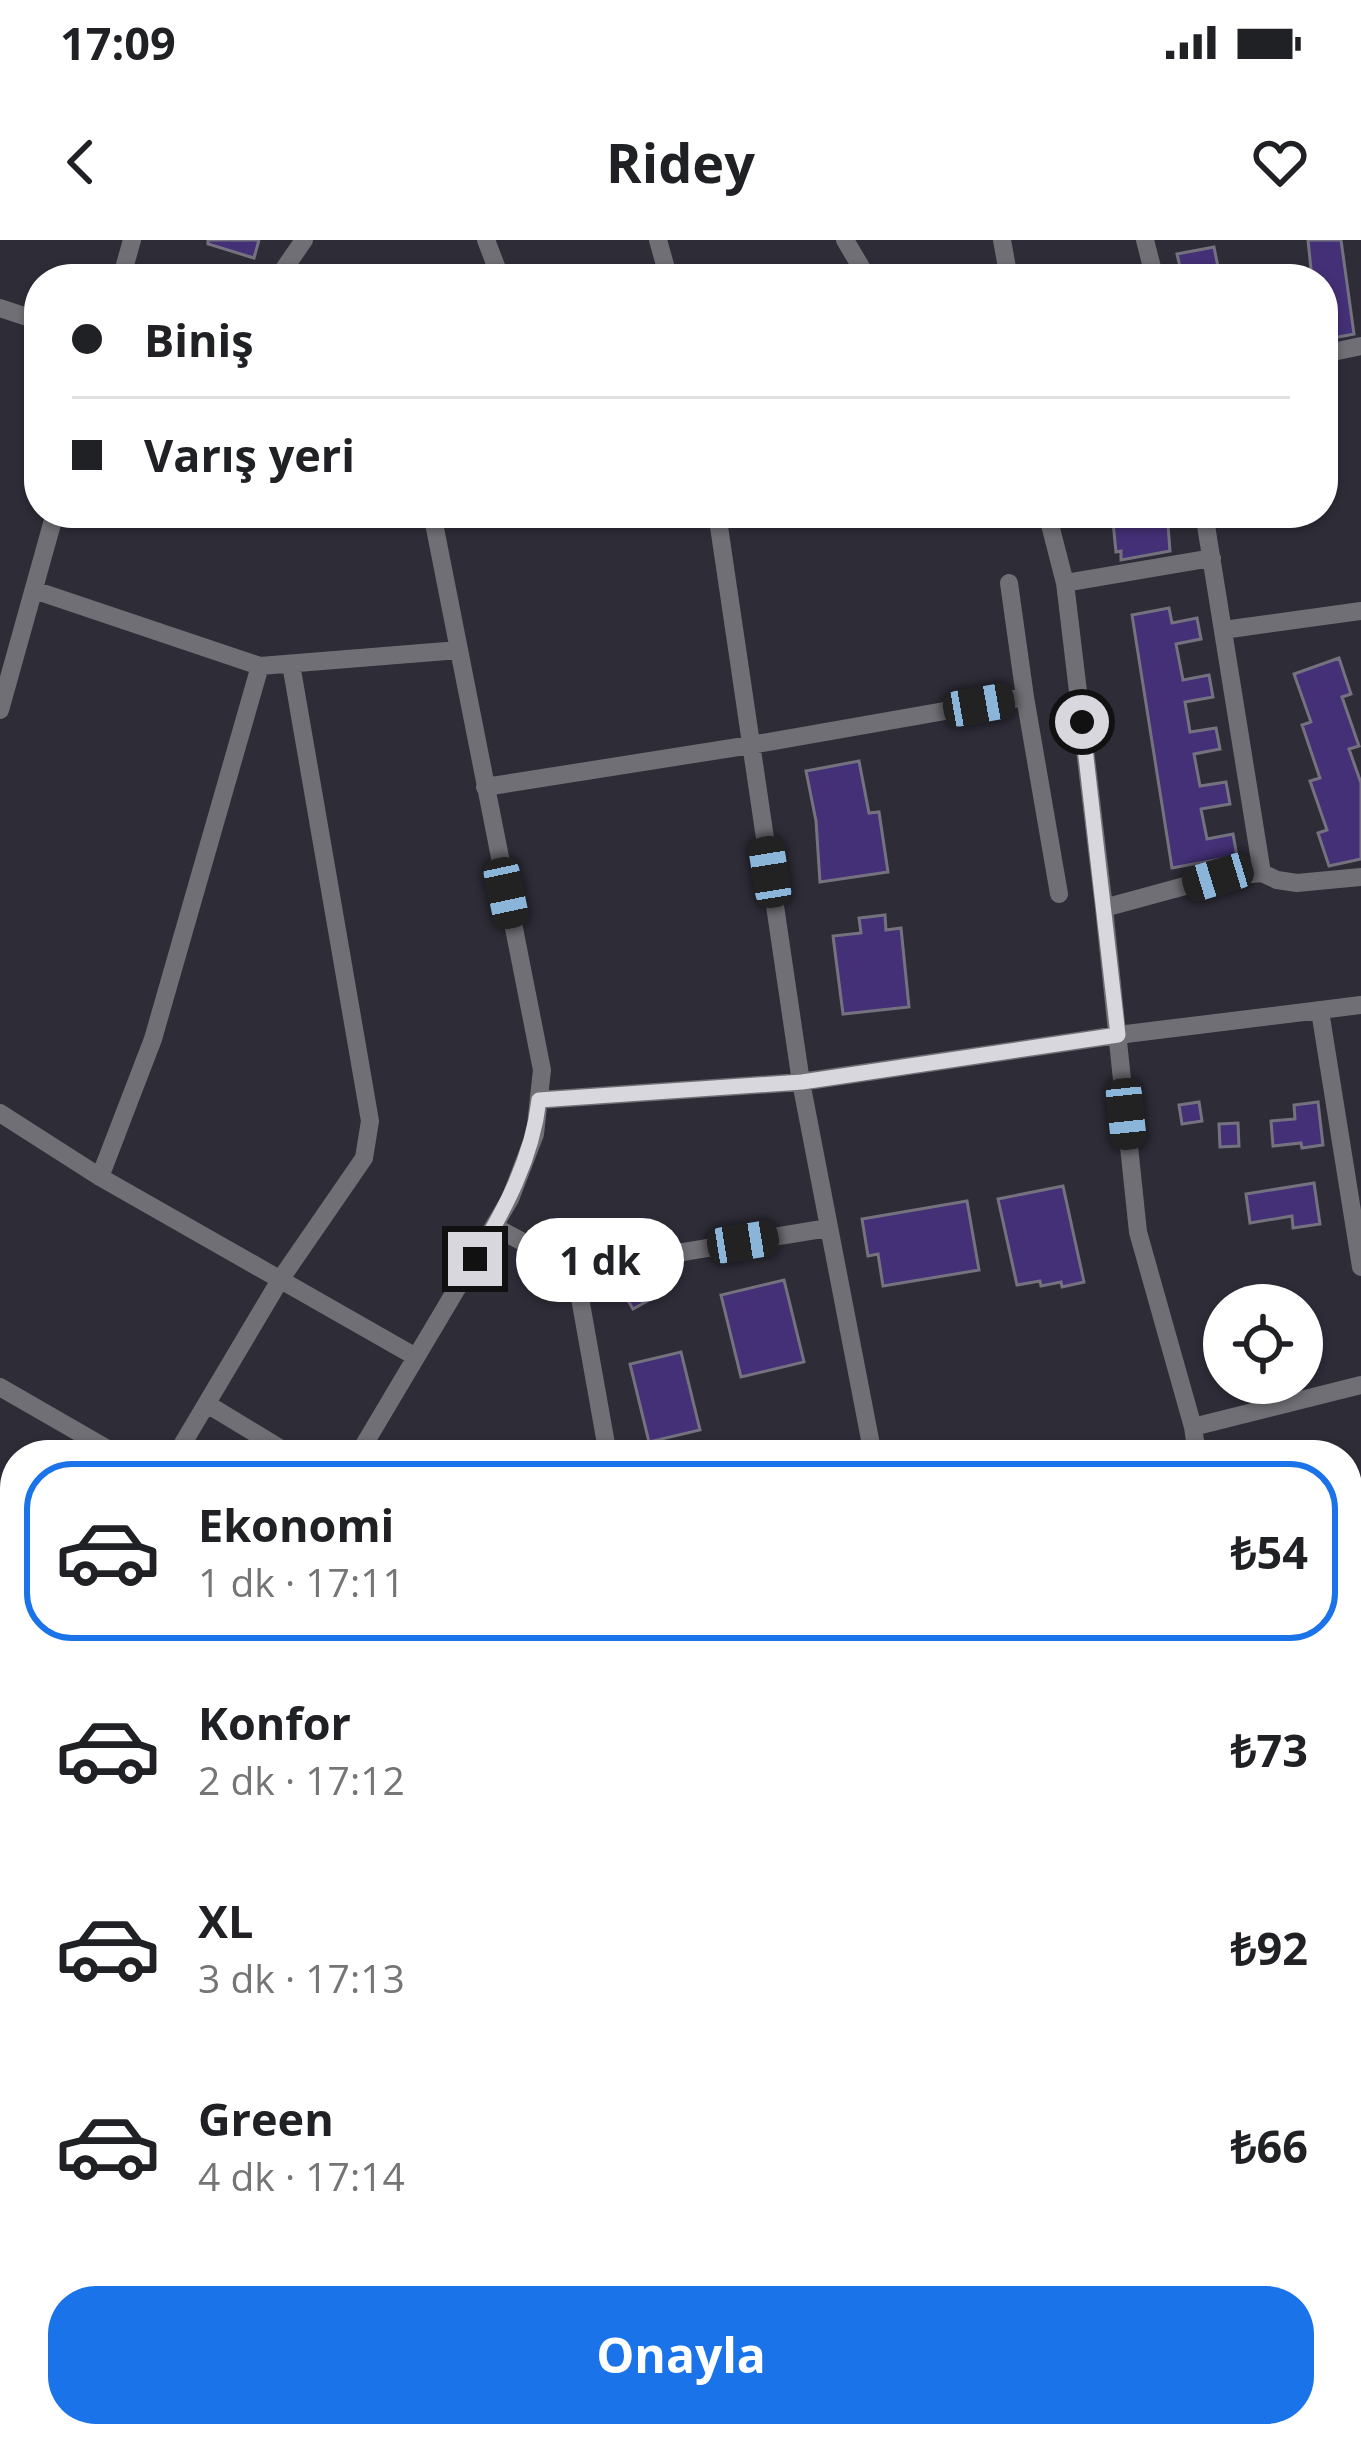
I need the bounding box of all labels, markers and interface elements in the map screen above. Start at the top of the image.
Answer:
text: 17:09 [60,12,176,73]
text: Ridey [606,125,755,199]
icon: back [48,129,114,195]
icon: heart [1247,129,1313,195]
text: Biniş [144,309,254,370]
text: Varış yeri [144,424,355,485]
car [940,681,1018,729]
route start [1055,695,1109,749]
car [747,834,793,910]
car [1178,849,1258,905]
car [481,854,531,932]
car [1104,1076,1148,1152]
callout: 1 dk [517,1217,685,1301]
car [705,1219,781,1265]
route end [448,1232,502,1286]
text: 1 dk [559,1233,641,1286]
map controls [1203,1284,1323,1404]
button: locate [1203,1284,1323,1404]
text: Ekonomi [198,1494,394,1555]
icon: car [54,1497,162,1605]
text: ₺54 [1231,1521,1308,1582]
text: 1 dk · 17:11 [198,1555,405,1608]
text: Konfor [198,1692,351,1753]
icon: car [54,1695,162,1803]
text: ₺73 [1231,1719,1308,1780]
text: 2 dk · 17:12 [198,1753,405,1806]
text: XL [198,1890,253,1951]
icon: car [54,1893,162,2001]
text: ₺92 [1231,1917,1308,1978]
text: 3 dk · 17:13 [198,1951,405,2004]
text: Green [198,2088,334,2149]
icon: car [54,2091,162,2199]
text: ₺66 [1231,2115,1308,2176]
text: 4 dk · 17:14 [198,2149,405,2202]
button: Onayla [48,2286,1314,2424]

